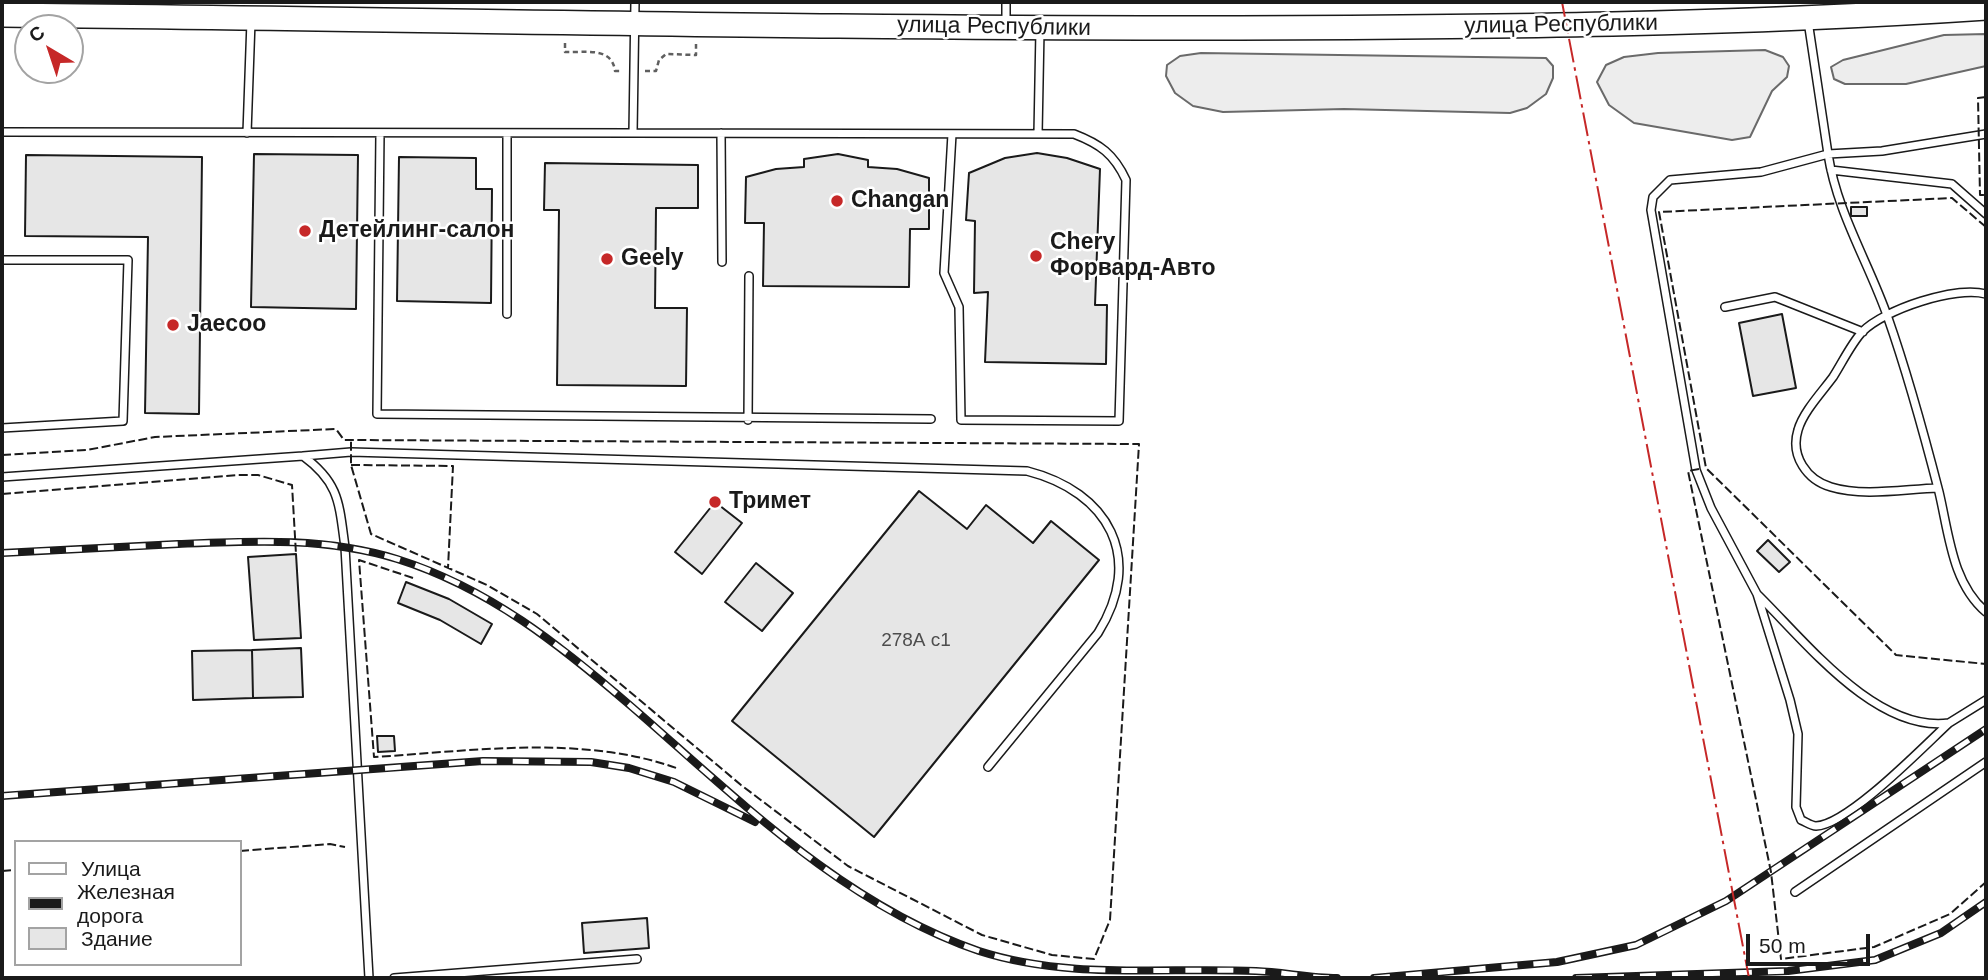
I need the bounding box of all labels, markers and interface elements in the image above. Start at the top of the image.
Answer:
street label: улица Республики [1464,10,1658,40]
street label: улица Республики [897,12,1091,42]
north arrow [14,14,84,84]
text: С [25,21,49,46]
place label: Changan [851,187,949,215]
marker: Changan [829,193,845,209]
place label: Детейлинг-салон [319,217,514,245]
marker: Детейлинг-салон [297,223,313,239]
place label: Chery Форвард-Авто [1050,229,1216,283]
place label: Geely [621,245,684,273]
marker: Chery Форвард-Авто [1028,248,1044,264]
marker: Geely [599,251,615,267]
place label: Jaecoo [187,311,266,339]
marker: Jaecoo [165,317,181,333]
place label: Тримет [729,488,811,516]
marker: Тримет [707,494,723,510]
house number: 278А с1 [881,630,951,652]
legend [14,840,242,966]
text: Улица [81,857,141,880]
text: Железная дорога [77,880,175,927]
scale bar [1750,920,1874,964]
text: Здание [81,927,153,950]
text: 50 m [1759,934,1806,957]

